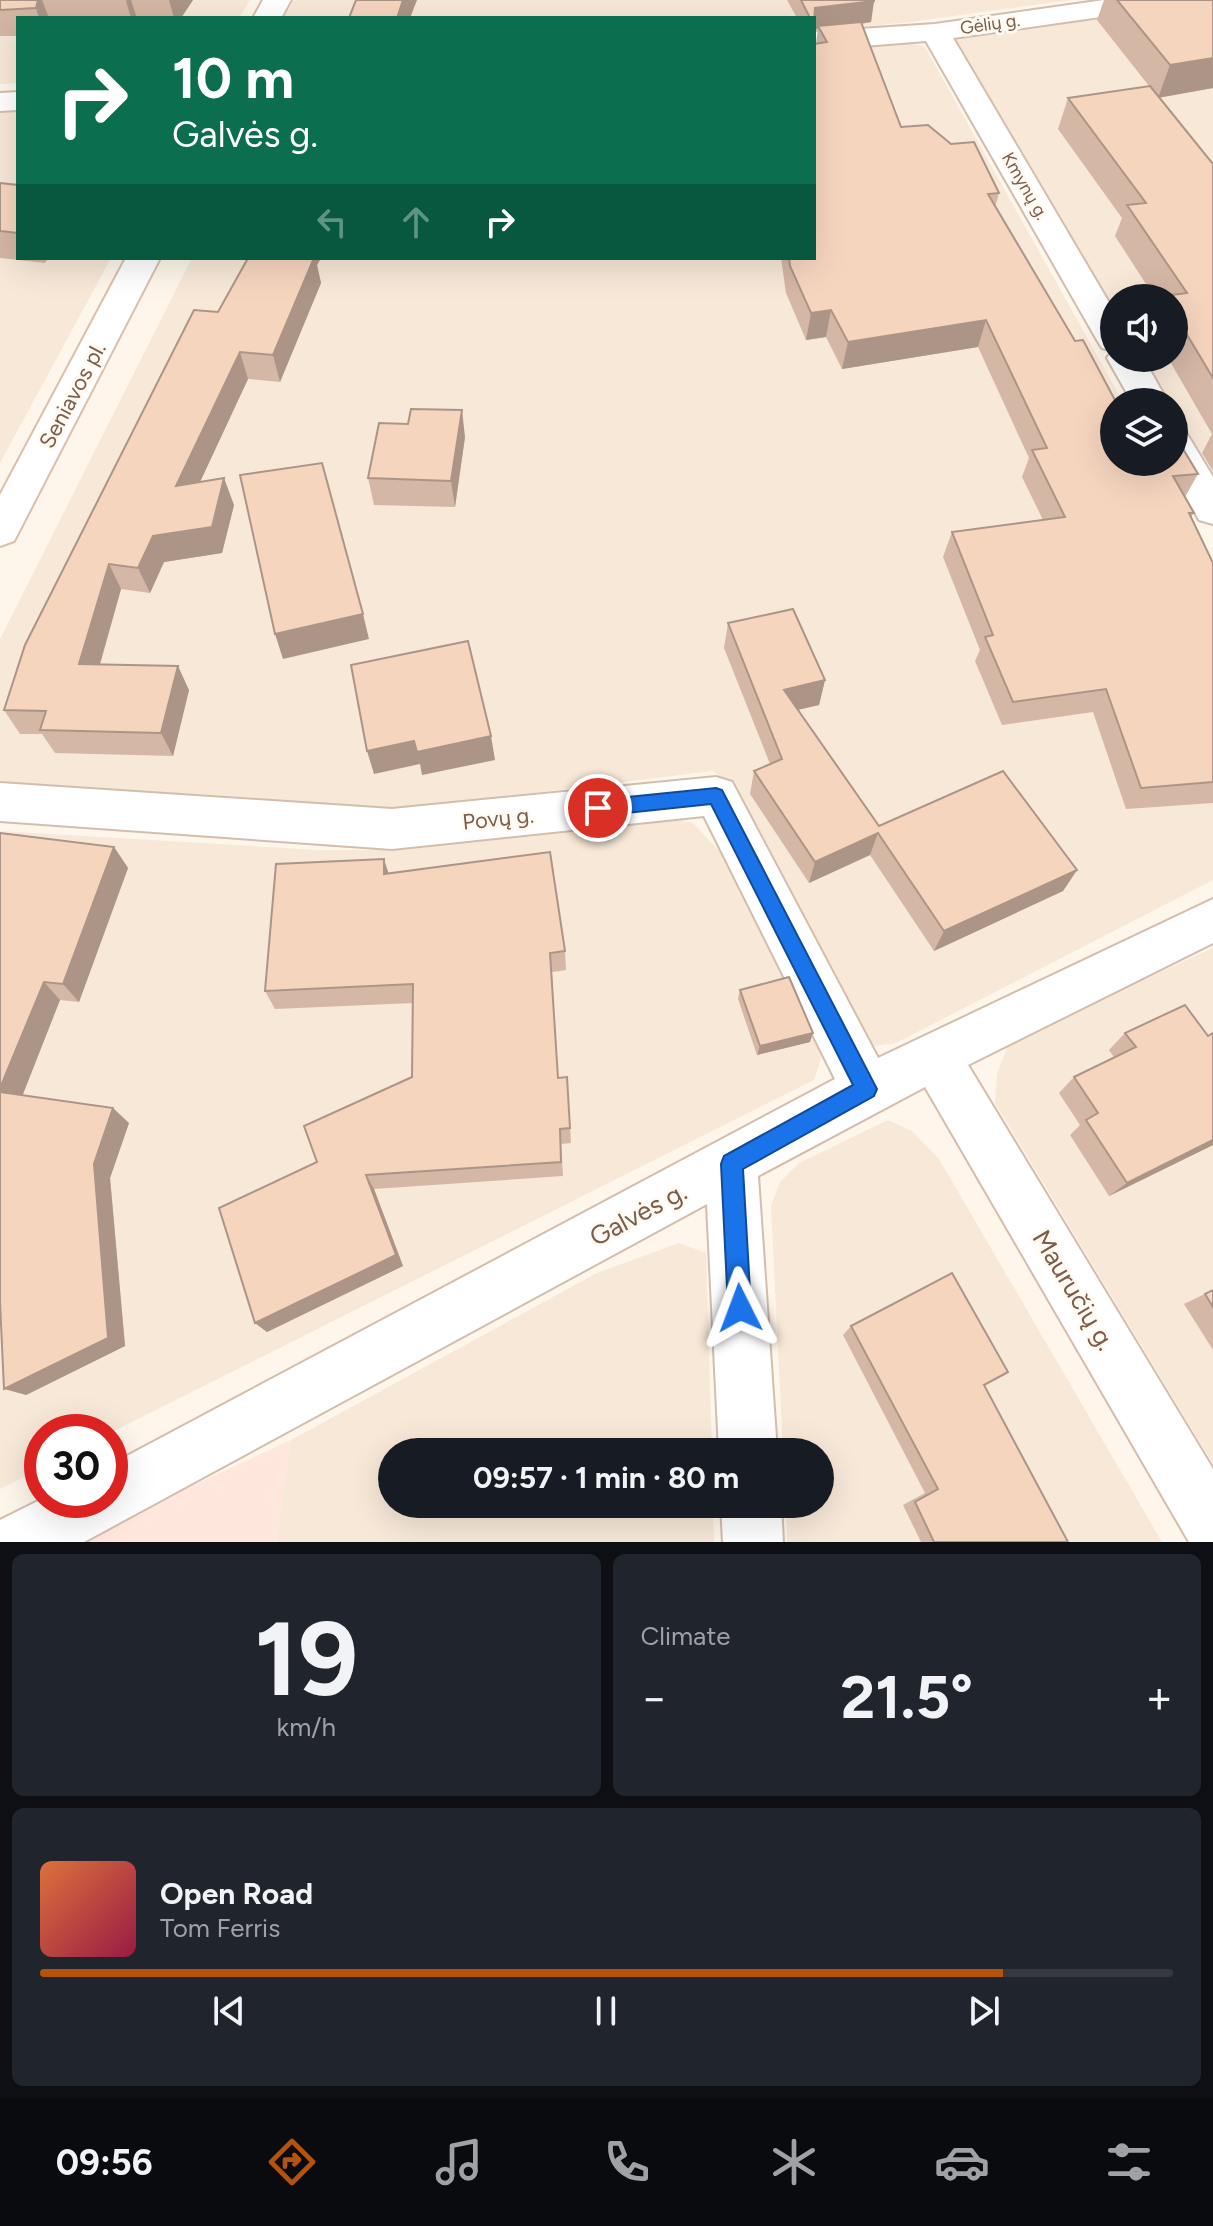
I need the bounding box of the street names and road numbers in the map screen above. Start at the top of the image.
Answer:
street label: Gėlių g. [959,9,1021,39]
street label: Kmynų g. [997,148,1053,224]
street label: Seniavos pl. [33,338,112,453]
street label: Povų g. [461,801,535,836]
street label: Galvės g. [584,1175,692,1253]
street label: Mauručių g. [1026,1224,1122,1356]

